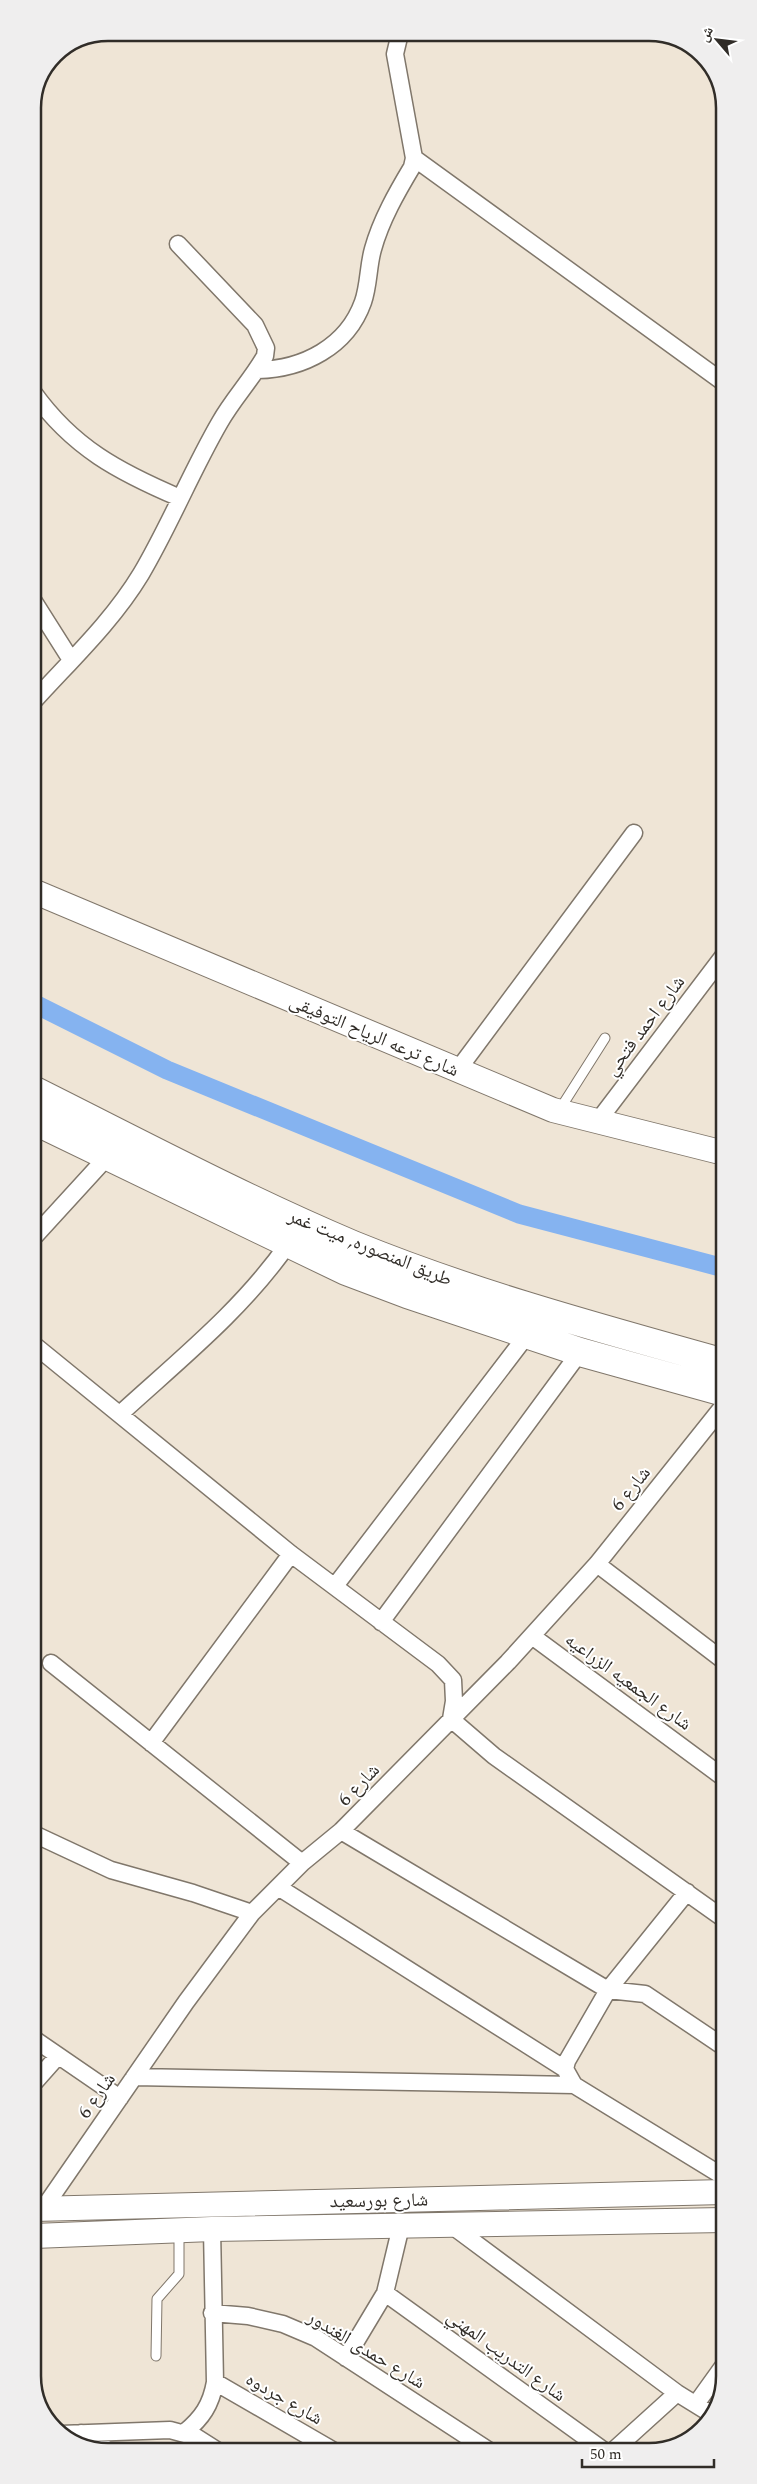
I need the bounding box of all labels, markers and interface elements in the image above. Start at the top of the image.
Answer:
north arrow [692,15,742,65]
text: ش [693,23,719,46]
street label: شارع احمد فتحي [597,970,693,1082]
street label: شارع ترعه الرياح التوفيقى [285,987,463,1085]
street label: طريق المنصوره, ميت غمر [283,1201,456,1294]
street label: شارع 6 [604,1460,658,1518]
street label: شارع الجمعيه الزراعيه [558,1626,698,1738]
street label: شارع 6 [331,1757,387,1813]
street label: شارع 6 [71,2067,123,2125]
street label: شارع بورسعيد [329,2186,429,2216]
street label: شارع حمدى الغندور [300,2303,431,2397]
street label: شارع التدريب المهني [440,2303,572,2409]
street label: شارع جردوه [240,2365,328,2433]
scale bar [582,2436,714,2468]
text: 50 m [590,2443,622,2466]

